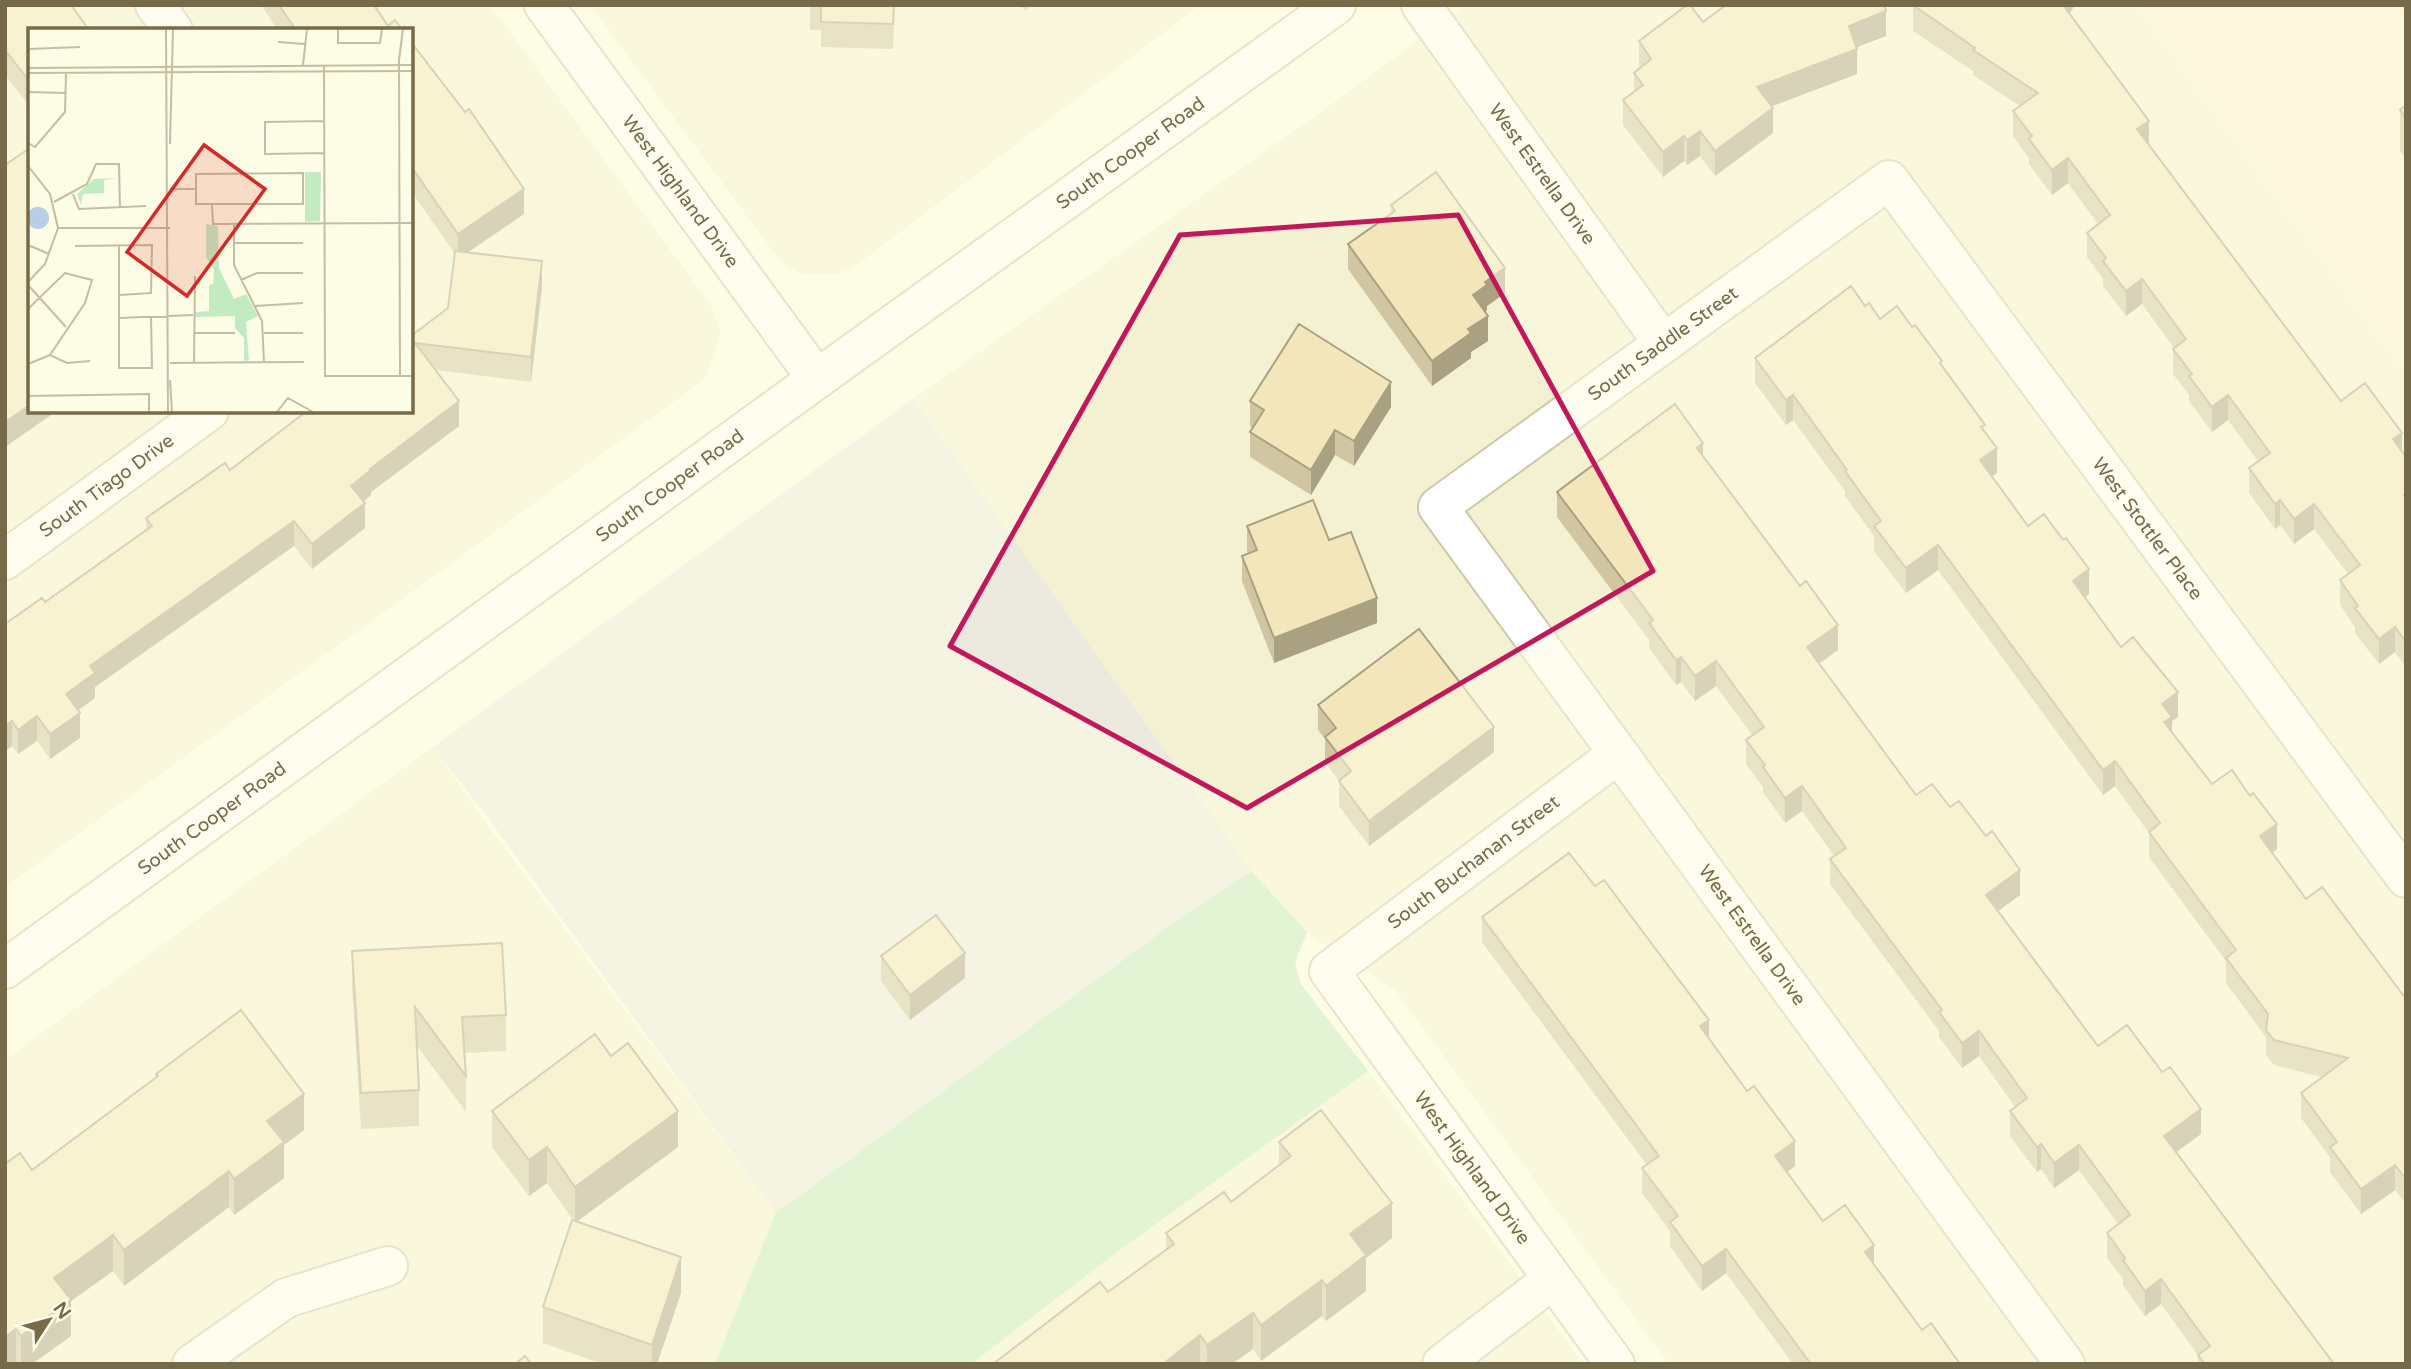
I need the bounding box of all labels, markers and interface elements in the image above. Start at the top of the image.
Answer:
inset map [28,28,413,413]
street label: South Cooper Road [1052,92,1209,214]
street label: West Estrella Drive [1484,99,1600,249]
street label: West Highland Drive [617,111,743,272]
street label: South Saddle Street [1584,282,1742,405]
street label: South Cooper Road [592,425,748,547]
street label: South Tiago Drive [35,429,178,542]
street label: West Stottler Place [2087,453,2207,604]
street label: South Cooper Road [134,757,290,880]
street label: South Buchanan Street [1384,791,1564,934]
street label: West Estrella Drive [1694,860,1810,1010]
street label: West Highland Drive [1409,1087,1535,1249]
north arrow [14,1285,84,1355]
text: N [49,1298,75,1323]

